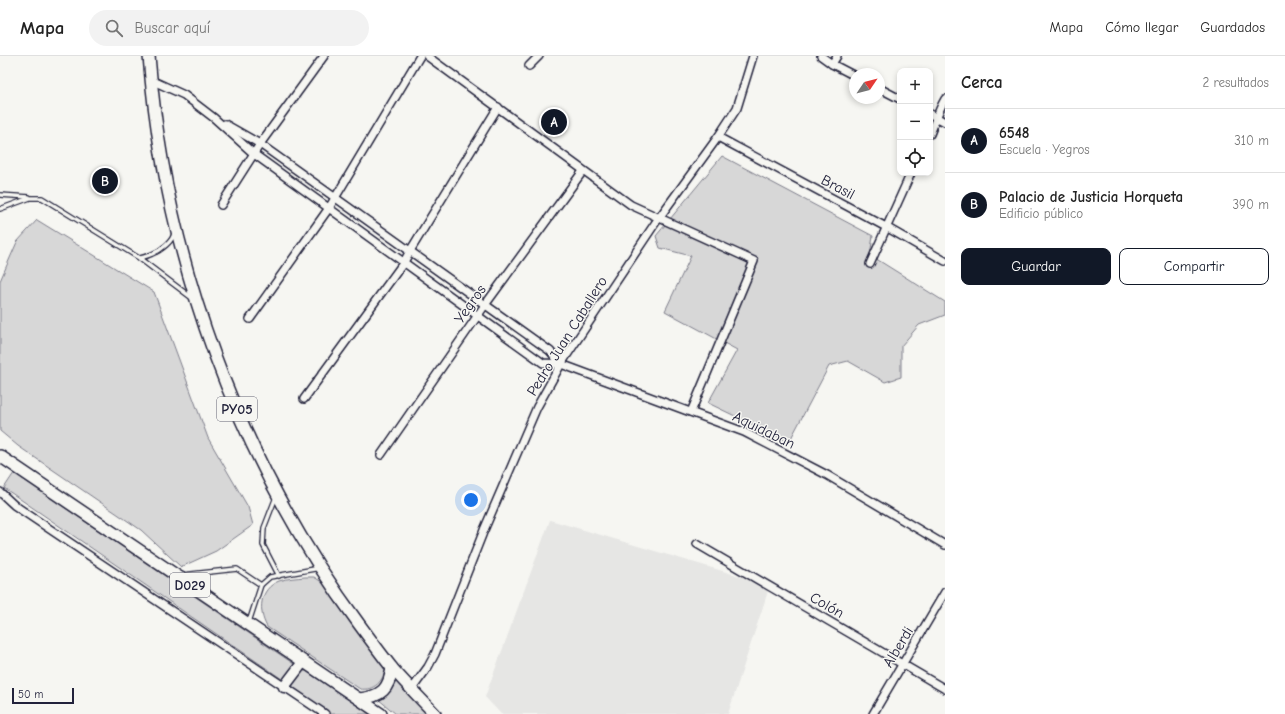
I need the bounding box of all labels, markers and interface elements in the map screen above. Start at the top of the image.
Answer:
search box [89,10,369,46]
text: Mapa [20,17,65,39]
icon: search [103,17,125,39]
text: Buscar aquí [135,19,210,37]
text: Mapa [1050,19,1083,36]
text: Cómo llegar [1105,19,1178,36]
text: Guardados [1200,19,1265,36]
north arrow [849,68,885,104]
map controls [897,68,933,176]
button: + [897,68,933,104]
text: Cerca [961,73,1003,92]
text: 2 resultados [1202,75,1269,90]
button: − [897,104,933,140]
pin: A [541,107,567,137]
text: 6548 [999,124,1030,142]
text: A [970,133,978,148]
text: 310 m [1234,133,1269,148]
button: locate [897,140,933,176]
text: Escuela · Yegros [999,142,1090,157]
pin: B [92,166,118,196]
street label: Brasil [818,171,858,203]
text: Palacio de Justicia Horqueta [999,188,1183,206]
text: B [970,197,978,212]
text: 390 m [1233,197,1269,212]
text: Edificio público [999,206,1083,221]
button: Guardar [961,248,1111,285]
button: Compartir [1119,248,1269,285]
street label: Pedro Juan Caballero [523,273,611,399]
street label: Yegros [450,281,490,327]
road number: PY05 [217,397,257,421]
street label: Aquidaban [730,407,798,453]
your location [461,490,481,510]
road number: D029 [170,573,210,597]
street label: Colón [807,588,847,622]
street label: Alberdi [879,623,917,671]
scale bar [12,686,74,705]
text: 50 m [18,688,43,701]

